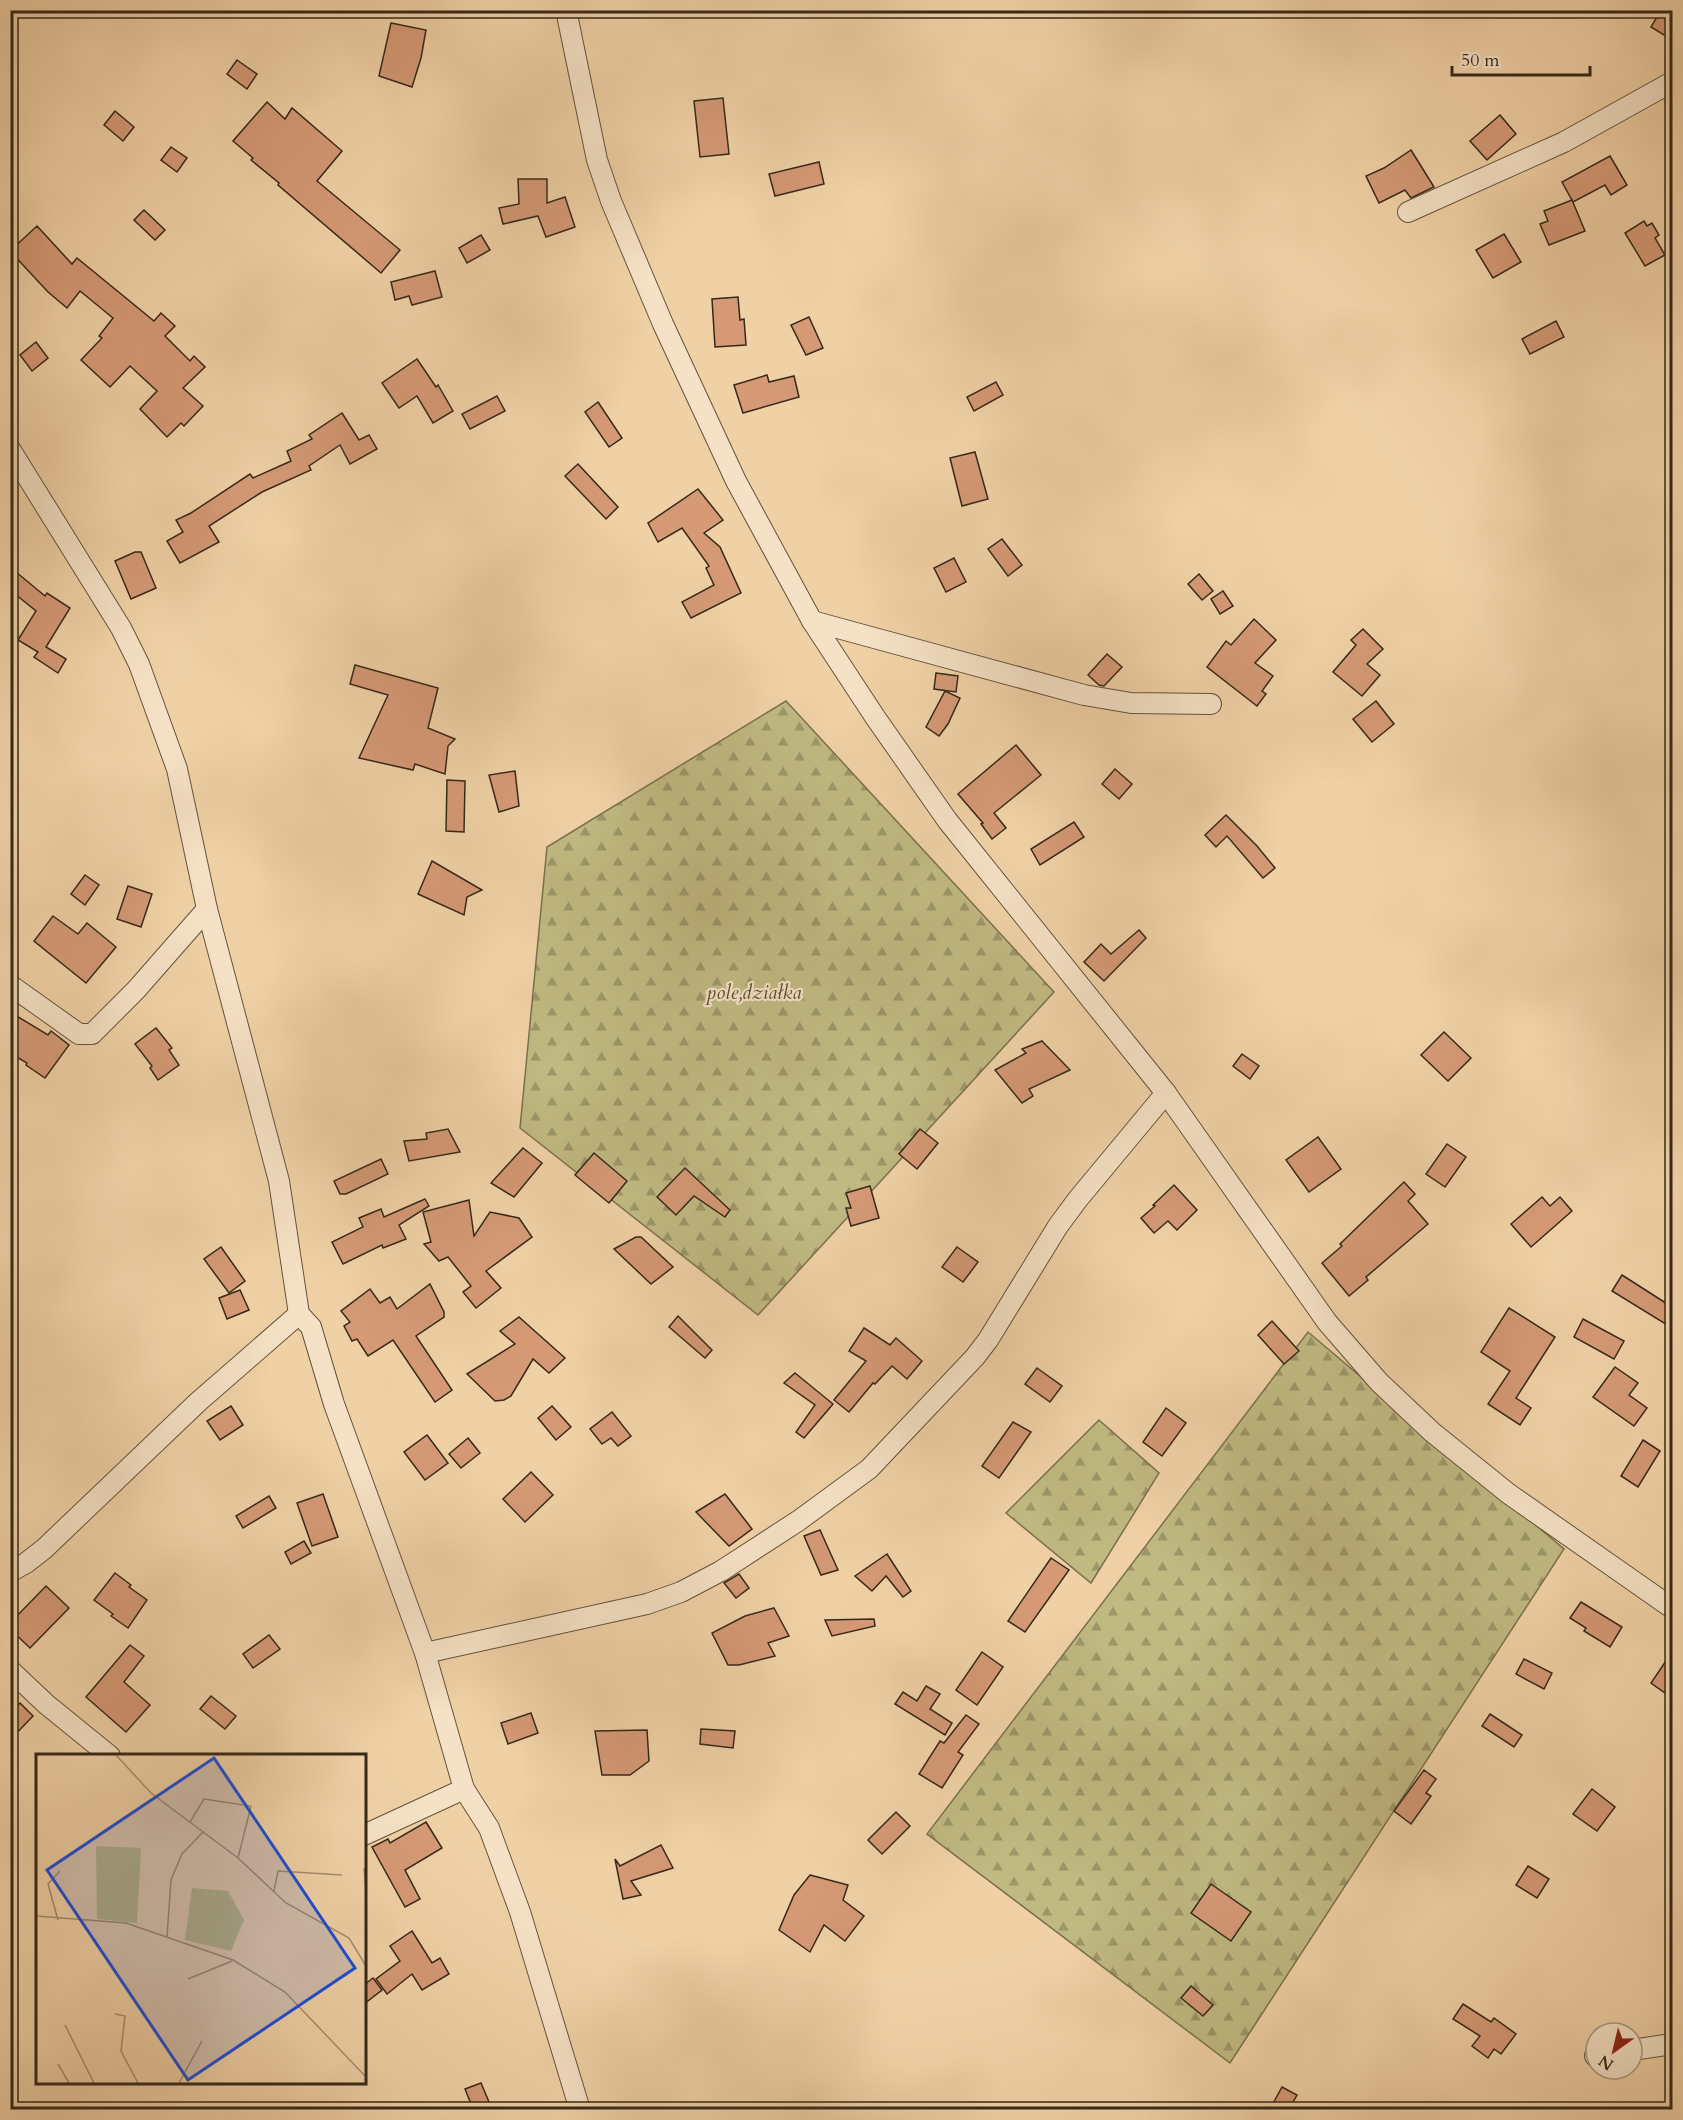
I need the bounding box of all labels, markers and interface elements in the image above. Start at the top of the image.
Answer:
scale bar [1452,39,1590,77]
text: 50 m [1461,48,1500,73]
park label: pole,działka [705,979,801,1006]
inset map [36,1754,366,2084]
north arrow [1584,2021,1644,2081]
text: N [1594,2050,1618,2076]

